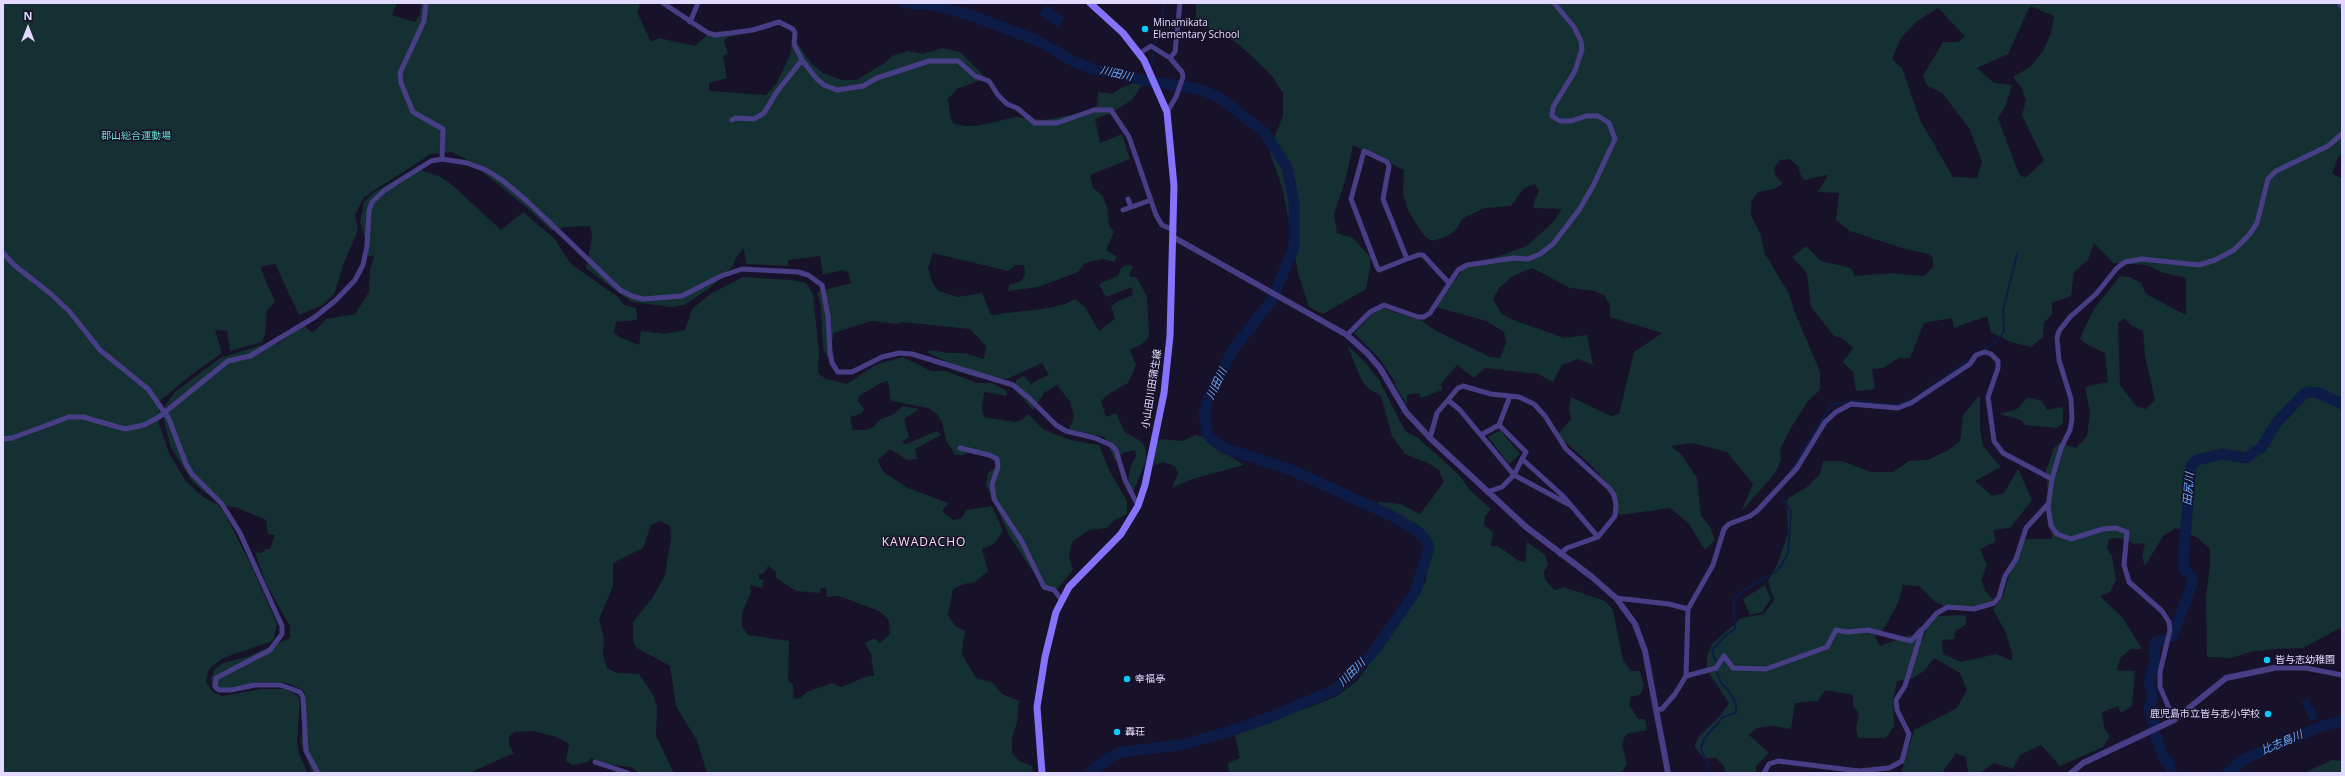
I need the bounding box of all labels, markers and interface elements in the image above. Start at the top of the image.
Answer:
north arrow [8,8,48,48]
text: N [24,8,32,23]
place label: Minamikata Elementary School [1153,17,1239,40]
marker: Minamikata Elementary School [1140,24,1150,34]
water label: 川田川 [1098,64,1134,84]
park label: 郡山総合運動場 [101,130,171,142]
street label: 小山田川田蒲生線 [1140,349,1164,429]
water label: 川田川 [1204,366,1230,402]
water label: 田尻川 [2181,472,2197,506]
district label: KAWADACHO [882,536,966,550]
place label: 皆与志幼稚園 [2275,654,2335,666]
marker: 皆与志幼稚園 [2262,655,2272,665]
water label: 川田川 [1336,657,1368,689]
place label: 幸福亭 [1135,673,1165,685]
marker: 幸福亭 [1122,674,1132,684]
place label: 鹿児島市立皆与志小学校 [2150,708,2260,720]
marker: 鹿児島市立皆与志小学校 [2263,709,2273,719]
place label: 轟荘 [1125,726,1145,738]
marker: 轟荘 [1112,727,1122,737]
water label: 比志島川 [2259,728,2305,758]

